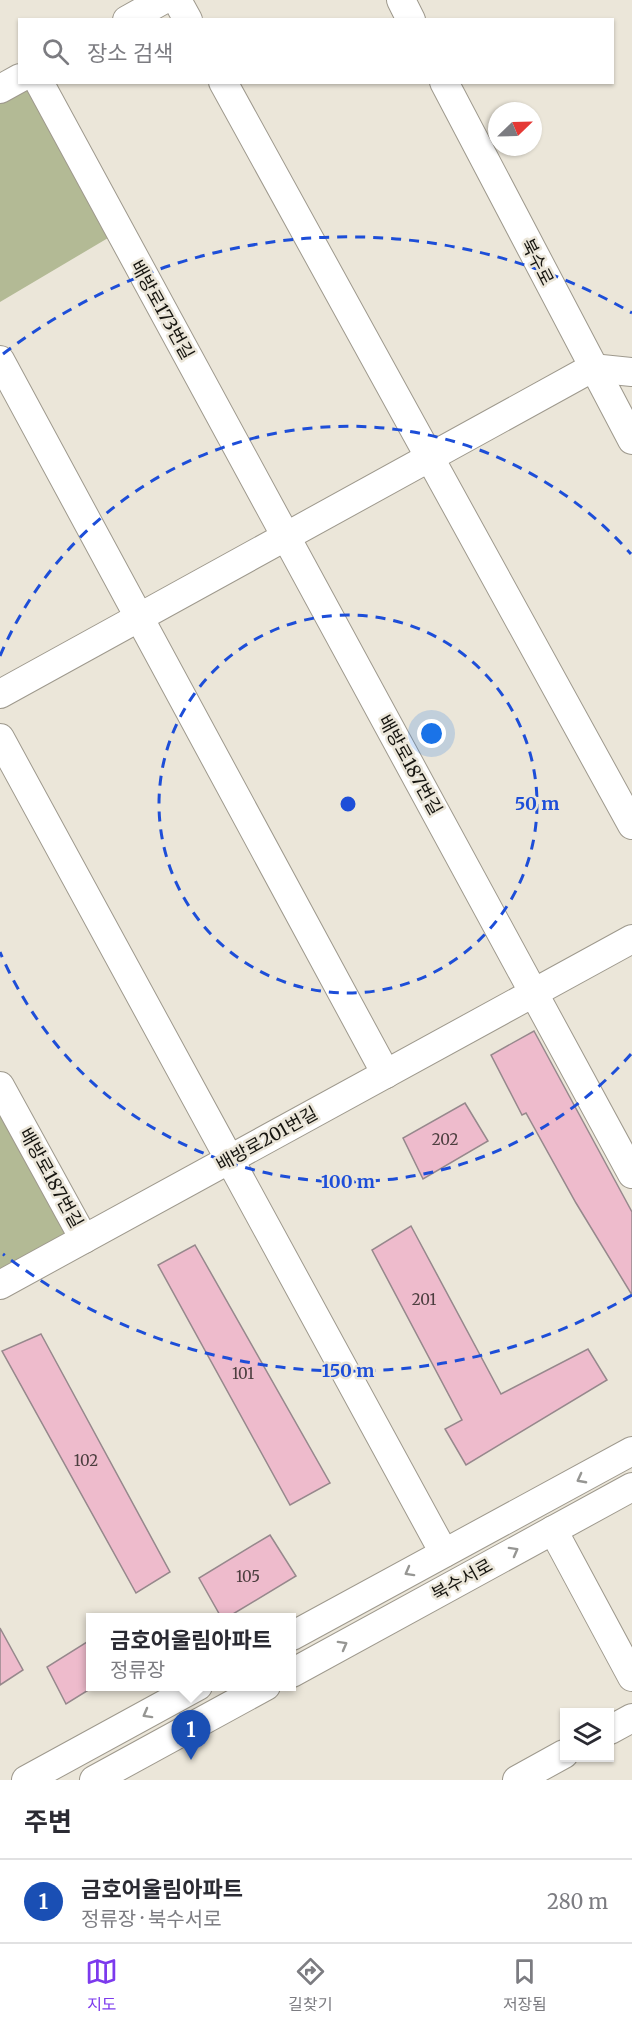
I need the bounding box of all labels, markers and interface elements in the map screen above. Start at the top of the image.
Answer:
search box [18,18,614,84]
icon: search [39,35,72,68]
text: 장소 검색 [87,39,173,67]
north arrow [488,102,542,156]
street label: 북수로 [516,234,559,289]
street label: 배방로173번길 [126,256,199,364]
street label: 배방로187번길 [373,711,447,819]
your location [417,719,446,748]
text: 50 m [515,792,559,815]
centre of rings [338,794,358,814]
street label: 배방로201번길 [212,1101,321,1176]
street label: 배방로187번길 [14,1124,88,1232]
house number: 202 [432,1130,458,1149]
text: 100 m [321,1170,375,1193]
house number: 201 [412,1290,436,1309]
text: 150 m [322,1359,374,1382]
house number: 101 [232,1364,254,1383]
house number: 102 [74,1451,98,1470]
one-way arrow [576,1472,587,1483]
one-way arrow [508,1547,518,1558]
street label: 북수서로 [427,1553,496,1606]
one-way arrow [405,1565,415,1576]
house number: 105 [236,1567,260,1586]
popup [86,1613,296,1691]
text: 금호어울림아파트 [110,1626,272,1654]
one-way arrow [337,1641,347,1652]
text: 정류장 [110,1657,165,1682]
one-way arrow [143,1707,153,1718]
map controls [560,1708,614,1762]
button: layers [560,1708,614,1762]
pin: 1 [172,1710,210,1760]
text: 주변 [24,1805,72,1838]
text: 금호어울림아파트 [81,1875,243,1903]
text: 1 [39,1889,48,1914]
text: 280 m [547,1889,608,1914]
text: 정류장 · 북수서로 [81,1906,222,1931]
tab: 지도 [85,1955,118,2015]
tab: 길찾기 [288,1955,333,2015]
tab: 저장됨 [503,1955,547,2015]

